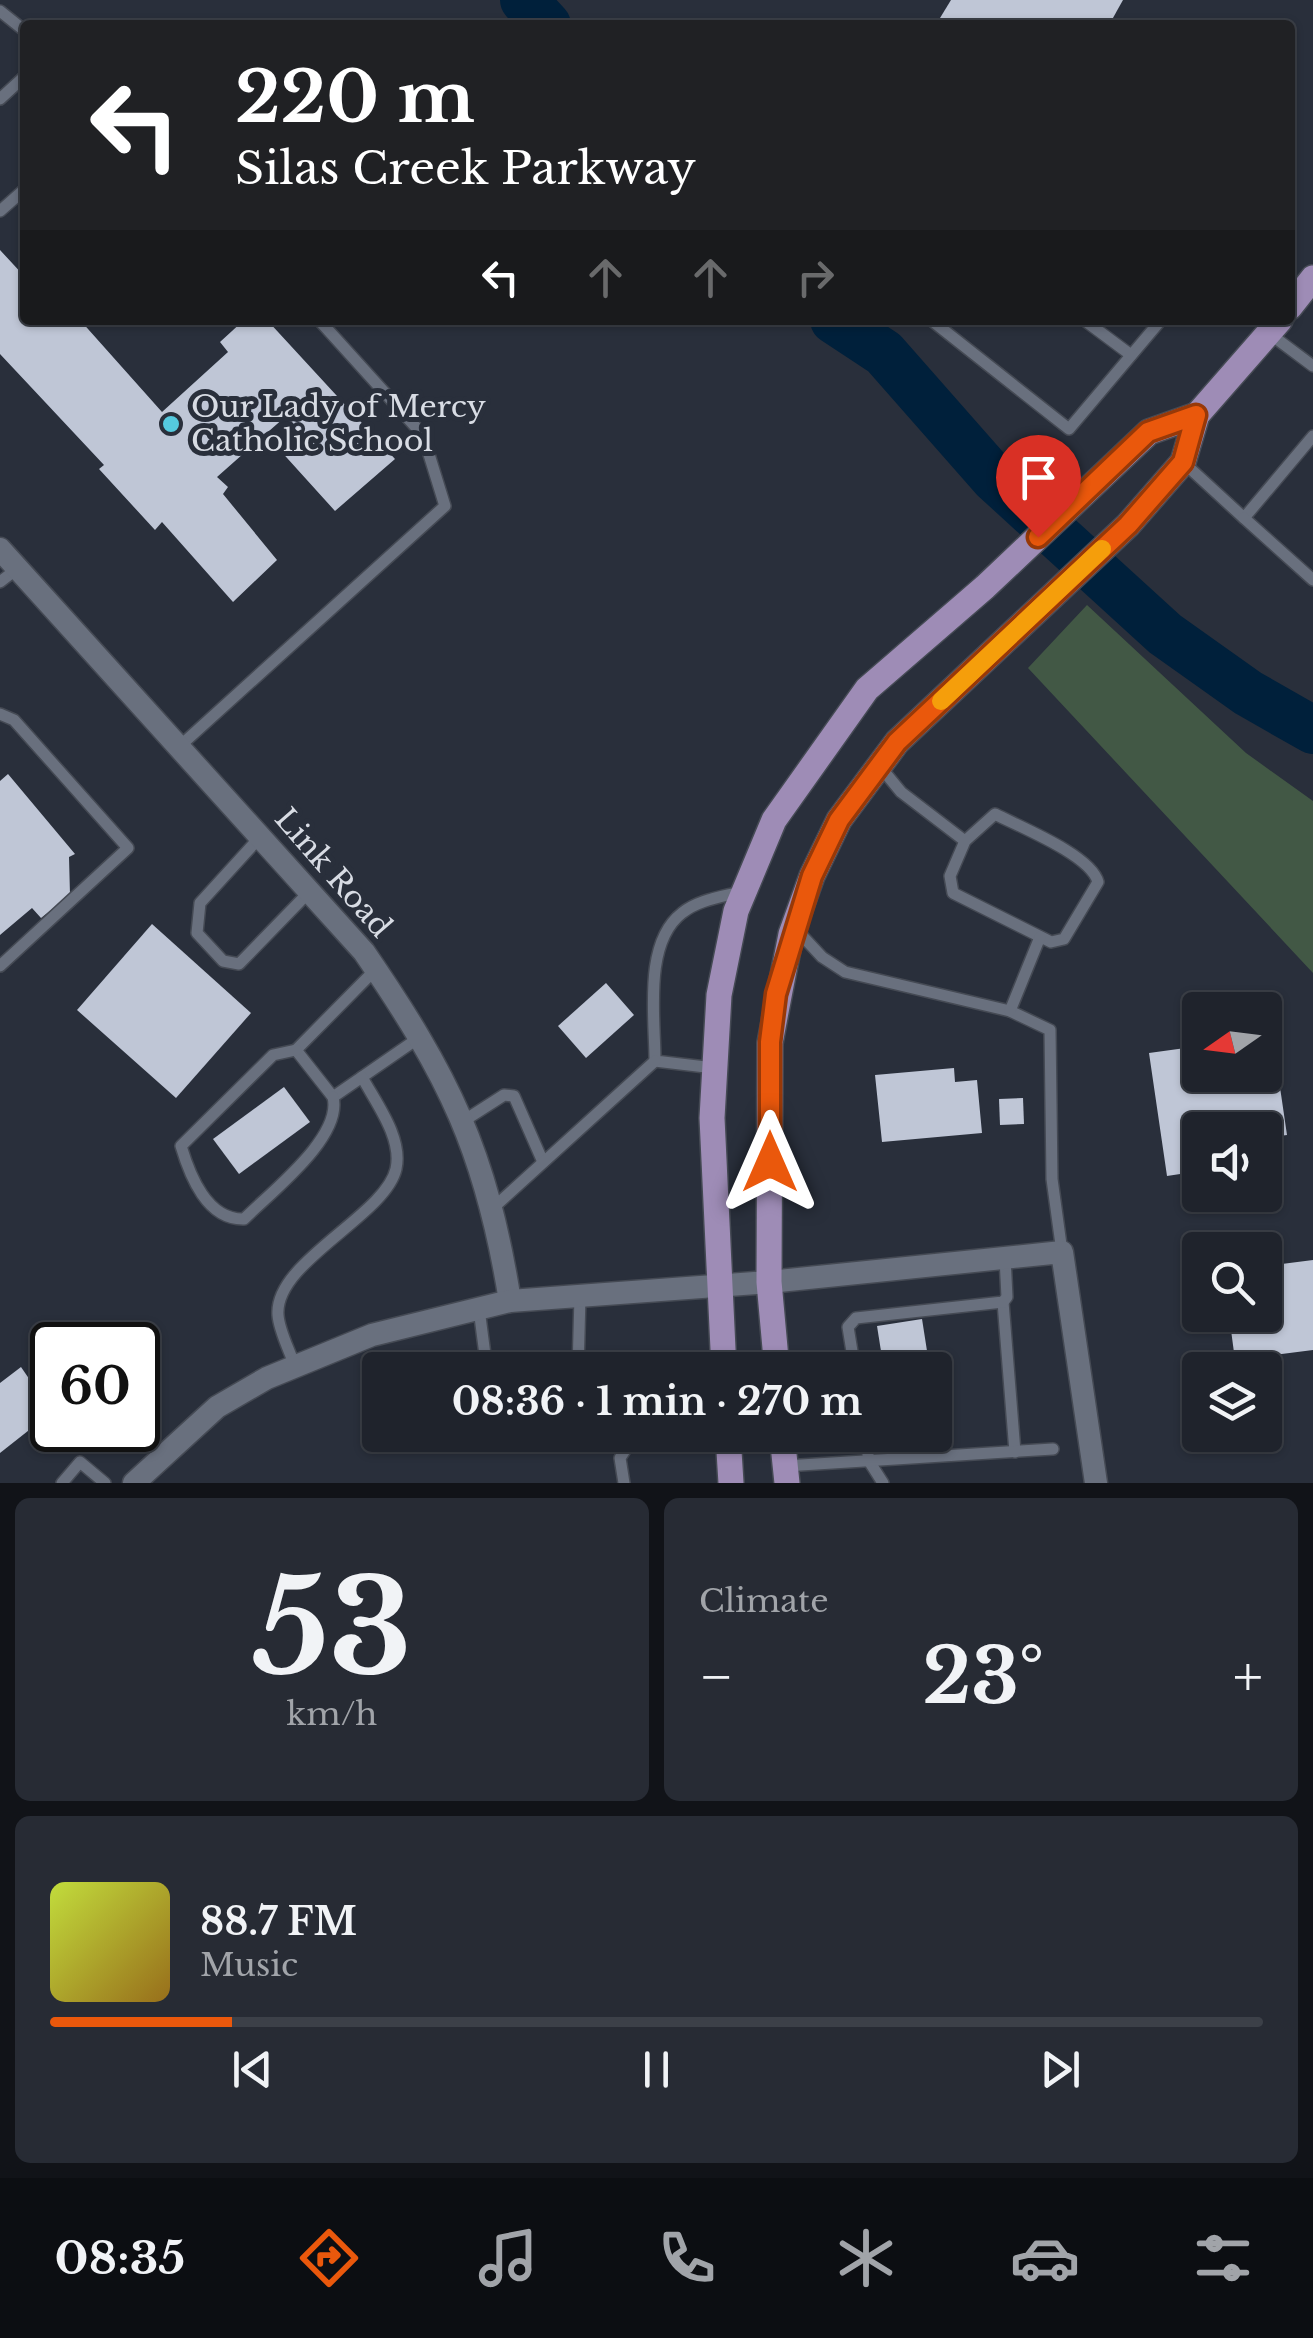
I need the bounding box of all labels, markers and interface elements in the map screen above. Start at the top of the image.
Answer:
text: 220 m [235,54,475,141]
icon: left [70,60,200,190]
text: Silas Creek Parkway [235,140,696,196]
icon: left [473,250,528,305]
icon: ahead [578,250,633,305]
icon: ahead [683,250,738,305]
icon: right [788,250,843,305]
place label: Our Lady of Mercy Catholic School [191,388,486,459]
marker: Our Lady of Mercy Catholic School [160,413,182,435]
pin [996,435,1081,538]
icon: arrive [1011,450,1066,505]
street label: Link Road [267,800,400,945]
north arrow [1182,992,1282,1092]
map controls [1182,992,1282,1452]
position arrow [718,1110,822,1214]
button: sound [1182,1112,1282,1212]
button: search [1182,1232,1282,1332]
speed limit sign: 60 [30,1322,160,1452]
button: layers [1182,1352,1282,1452]
text: 08:36 · 1 min · 270 m [452,1378,862,1425]
text: 53 [252,1548,412,1709]
text: Climate [699,1581,828,1621]
text: 23° [922,1630,1044,1723]
text: − [699,1643,734,1711]
text: + [1233,1643,1263,1711]
text: km/h [287,1694,377,1734]
text: 88.7 FM [200,1898,357,1945]
text: Music [200,1945,298,1985]
icon: previous [225,2042,280,2097]
icon: pause [629,2042,684,2097]
icon: next [1033,2042,1088,2097]
icon: directions [294,2223,364,2293]
icon: music [473,2223,543,2293]
icon: phone [652,2223,722,2293]
icon: climate [831,2223,901,2293]
icon: car [1010,2223,1080,2293]
icon: filters [1188,2223,1258,2293]
text: 08:35 [54,2230,185,2286]

